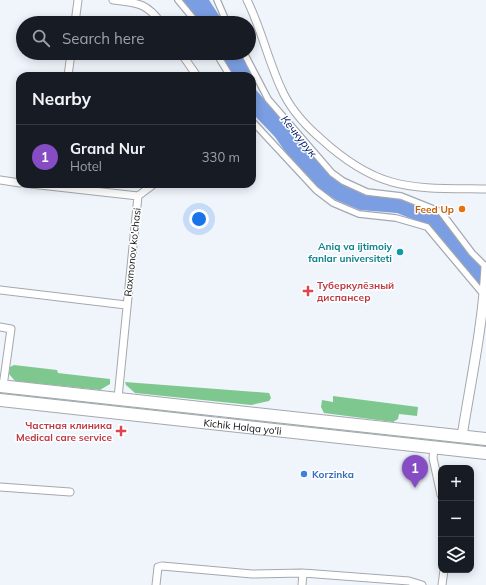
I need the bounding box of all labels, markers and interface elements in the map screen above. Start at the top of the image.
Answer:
search box [16,16,256,60]
icon: search [30,27,52,49]
text: Search here [62,29,144,48]
text: Nearby [32,88,91,109]
water label: Кечкурук [278,112,321,161]
text: Grand Nur [70,139,145,158]
text: 1 [41,149,49,165]
text: 330 m [202,149,240,165]
text: Hotel [70,158,102,174]
place label: Feed Up [415,203,454,216]
marker: Feed Up [457,204,467,214]
street label: Raxmonov ko'chasi [121,207,144,297]
your location [189,209,209,229]
place label: Aniq va ijtimoiy fanlar universiteti [308,240,393,265]
marker: Aniq va ijtimoiy fanlar universiteti [395,247,405,257]
place label: Туберкулёзный диспансер [317,279,394,304]
marker: Туберкулёзный диспансер [302,285,314,297]
street label: Kichik Halqa yo'li [203,416,282,438]
place label: Частная клиника Medical care service [16,419,113,444]
marker: Частная клиника Medical care service [115,425,127,437]
pin: 1 [402,455,428,488]
map controls [438,465,474,573]
button: + [438,465,474,501]
place label: Korzinka [312,468,354,481]
marker: Korzinka [299,469,309,479]
button: − [438,501,474,537]
button: layers [438,537,474,573]

